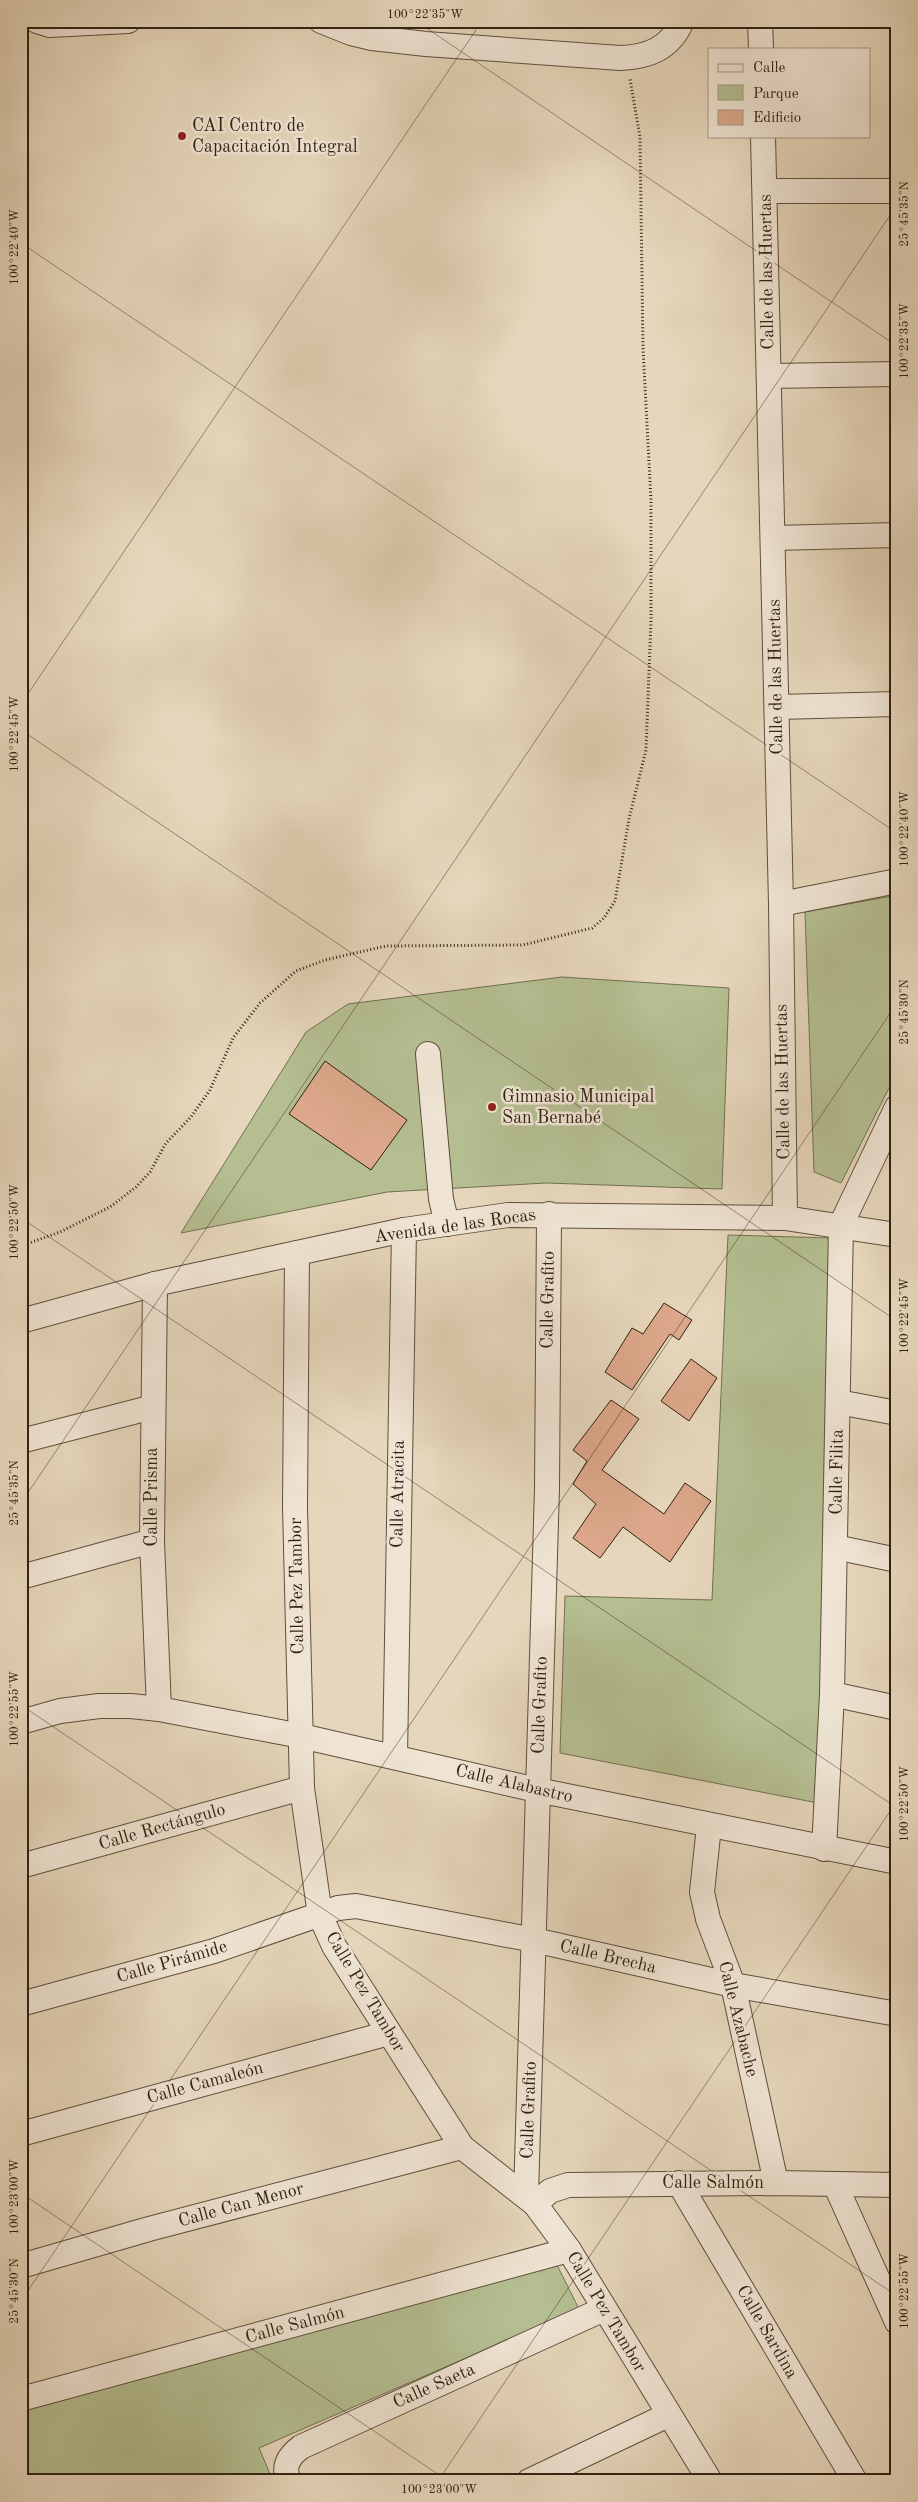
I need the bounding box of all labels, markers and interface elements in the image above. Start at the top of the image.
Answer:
text: 100°22'35"W [387,8,463,21]
legend [708,48,870,138]
text: Calle [753,61,786,76]
text: Parque [753,87,799,102]
text: Edificio [753,111,801,126]
place label: CAI Centro de Capacitación Integral [192,117,358,156]
marker: CAI Centro de Capacitación Integral [176,130,188,142]
text: 25°45'35"N [898,181,911,247]
street label: Calle de las Huertas [757,194,777,350]
text: 100°22'40"W [9,209,21,285]
text: 100°22'35"W [898,303,911,379]
street label: Calle de las Huertas [766,599,786,755]
text: 100°22'45"W [8,696,21,772]
text: 100°22'40"W [899,791,911,867]
text: 25°45'30"N [898,979,911,1045]
street label: Calle de las Huertas [773,1004,793,1160]
place label: Gimnasio Municipal San Bernabé [502,1088,655,1127]
marker: Gimnasio Municipal San Bernabé [486,1101,498,1113]
text: 100°22'50"W [8,1184,21,1260]
street label: Avenida de las Rocas [373,1206,537,1246]
street label: Calle Grafito [538,1251,558,1349]
text: 100°22'45"W [898,1278,911,1354]
street label: Calle Filita [827,1429,847,1515]
street label: Calle Atracita [388,1440,408,1548]
street label: Calle Prisma [143,1447,161,1547]
text: 25°45'35"N [8,1460,21,1526]
street label: Calle Pez Tambor [287,1517,307,1655]
street label: Calle Grafito [529,1656,551,1754]
text: 100°22'55"W [8,1671,21,1747]
street label: Calle Alabastro [453,1762,575,1806]
text: 100°22'50"W [898,1766,911,1842]
street label: Calle Rectángulo [97,1800,228,1854]
street label: Calle Pez Tambor [322,1929,408,2056]
street label: Calle Brecha [558,1937,658,1977]
street label: Calle Pirámide [115,1938,229,1986]
street label: Calle Azabache [715,1959,761,2079]
street label: Calle Camaleón [145,2059,266,2107]
street label: Calle Grafito [518,2061,540,2159]
text: 100°23'00"W [9,2159,21,2235]
street label: Calle Salmón [662,2174,764,2192]
street label: Calle Can Menor [176,2179,306,2230]
street label: Calle Pez Tambor [563,2249,649,2376]
text: 100°22'55"W [898,2253,911,2329]
text: 25°45'30"N [8,2258,21,2324]
street label: Calle Sardina [733,2282,801,2382]
street label: Calle Salmón [243,2303,347,2347]
street label: Calle Saeta [390,2360,478,2412]
text: 100°23'00"W [401,2484,477,2496]

